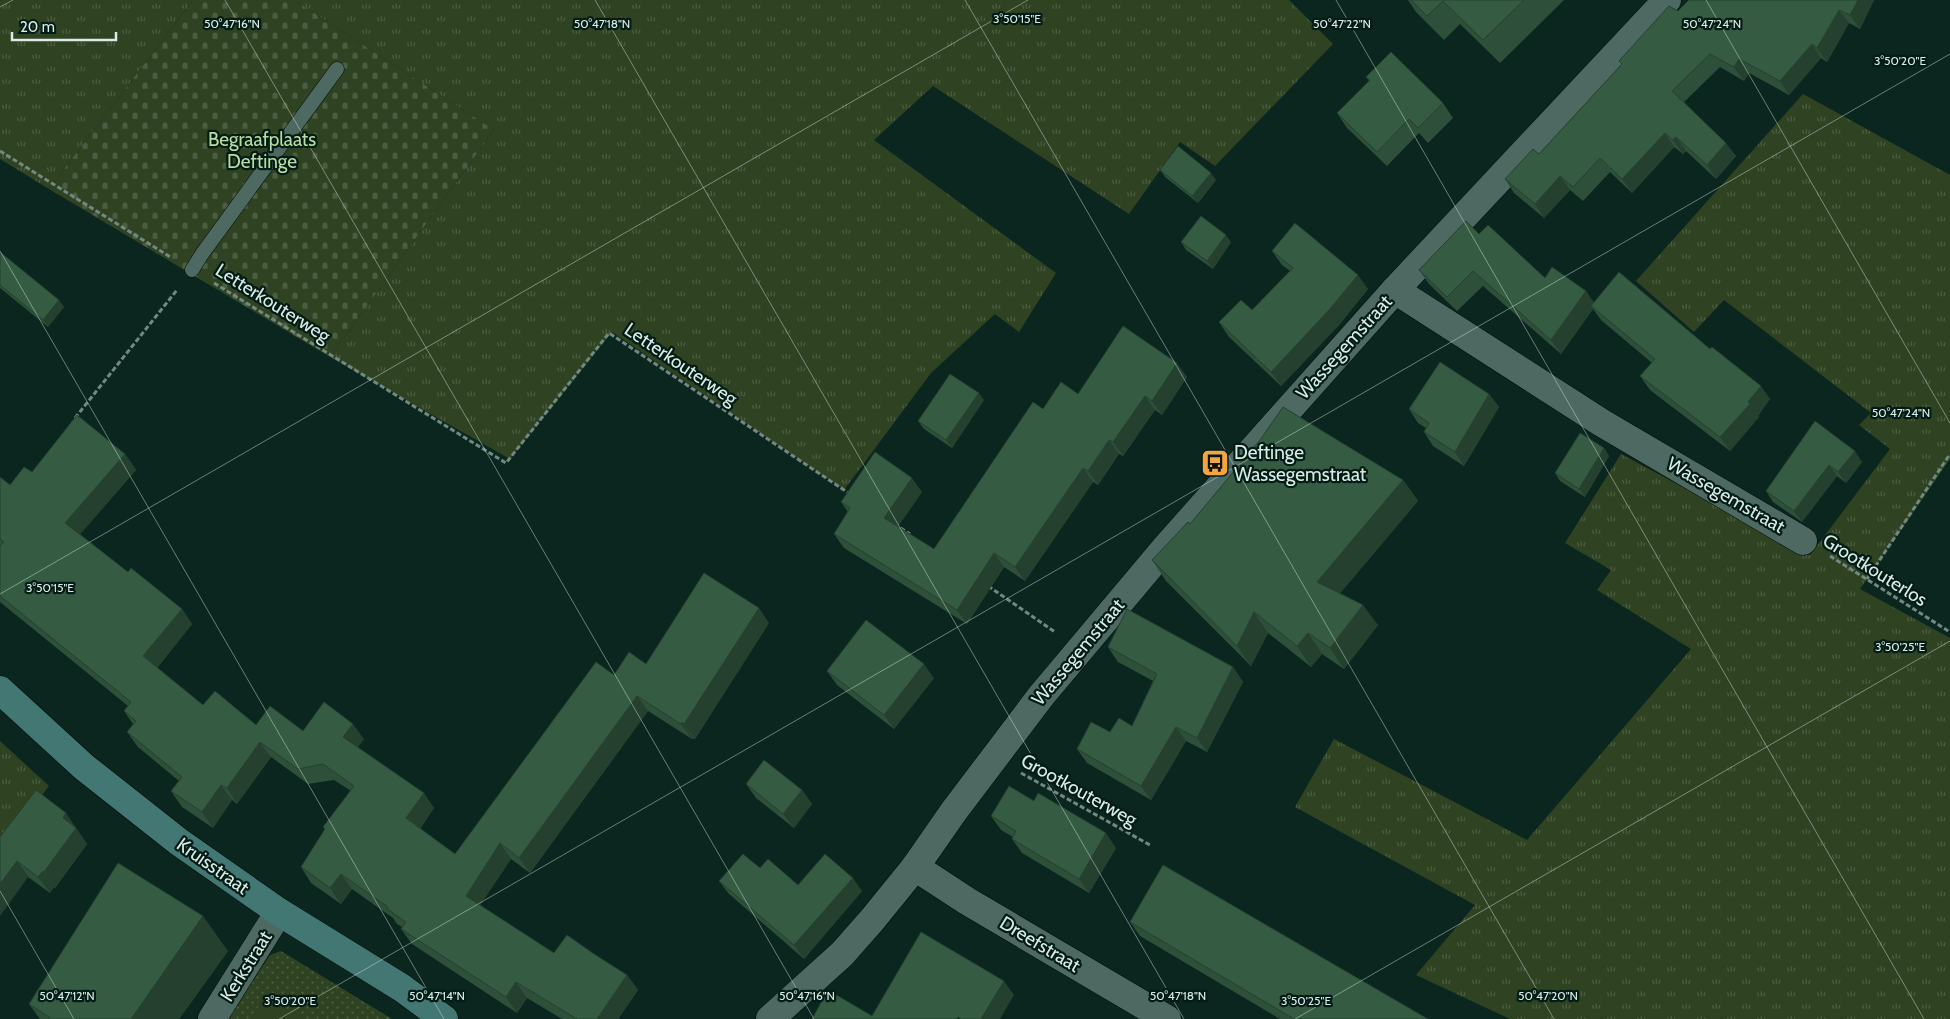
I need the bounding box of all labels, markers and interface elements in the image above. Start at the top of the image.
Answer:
scale bar [12,10,116,42]
text: 3°50'15"E [993,11,1041,26]
text: 50°47'16"N [204,16,260,31]
text: 50°47'18"N [574,16,630,31]
text: 50°47'22"N [1313,16,1371,31]
text: 50°47'24"N [1683,16,1741,31]
text: 20 m [20,18,55,36]
text: 3°50'20"E [1874,53,1926,68]
park label: Begraafplaats Deftinge [208,128,316,173]
street label: Letterkouterweg [211,259,335,348]
street label: Wassegemstraat [1291,290,1397,404]
street label: Letterkouterweg [620,318,742,410]
text: 50°47'24"N [1872,405,1930,420]
place label: Deftinge Wassegemstraat [1234,441,1367,486]
bus stop icon: Deftinge Wassegemstraat [1200,448,1230,478]
street label: Wassegemstraat [1663,452,1790,538]
street label: Grootkouterlos [1819,529,1932,611]
text: 3°50'15"E [26,580,74,595]
street label: Wassegemstraat [1027,594,1130,710]
text: 3°50'25"E [1875,639,1925,654]
street label: Grootkouterweg [1017,749,1141,832]
street label: Kruisstraat [172,833,254,900]
street label: Dreefstraat [996,911,1085,977]
street label: Kerkstraat [215,926,277,1006]
text: 50°47'12"N [39,988,95,1003]
text: 50°47'14"N [409,988,465,1003]
text: 50°47'16"N [779,988,835,1003]
text: 50°47'18"N [1150,988,1206,1003]
text: 50°47'20"N [1518,988,1578,1003]
text: 3°50'20"E [264,993,316,1008]
text: 3°50'25"E [1281,993,1331,1008]

